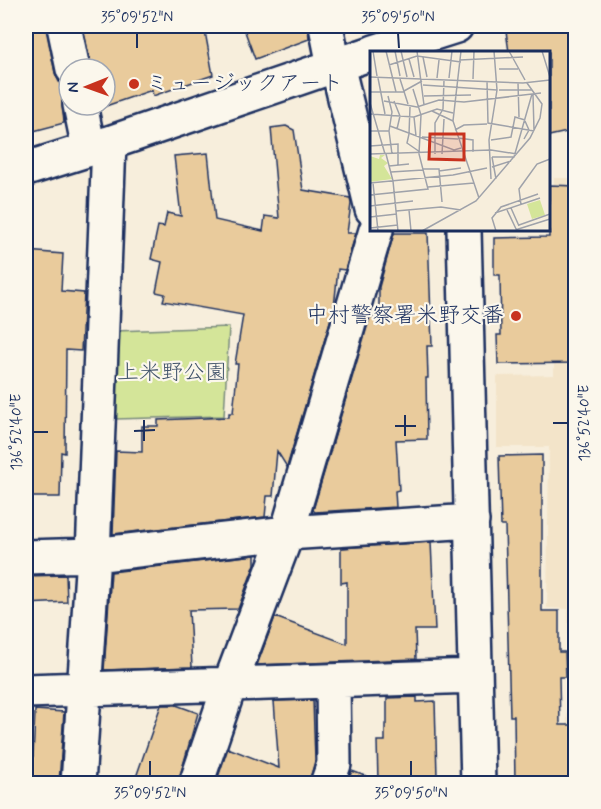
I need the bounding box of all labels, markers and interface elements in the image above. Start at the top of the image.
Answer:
text: 35°09'52"N [101,8,173,28]
text: 35°09'50"N [361,8,435,28]
inset map [370,51,550,231]
north arrow [57,57,117,117]
place label: ミュージックアート [146,70,344,98]
marker: ミュージックアート [127,77,141,91]
text: N [63,82,84,93]
place label: 中村警察署米野交番 [306,302,504,330]
marker: 中村警察署米野交番 [509,309,523,323]
park label: 上米野公園 [117,359,227,387]
text: 136°52'40"E [575,384,595,461]
text: 136°52'40"E [7,393,27,470]
text: 35°09'52"N [114,784,186,804]
text: 35°09'50"N [374,784,448,804]

